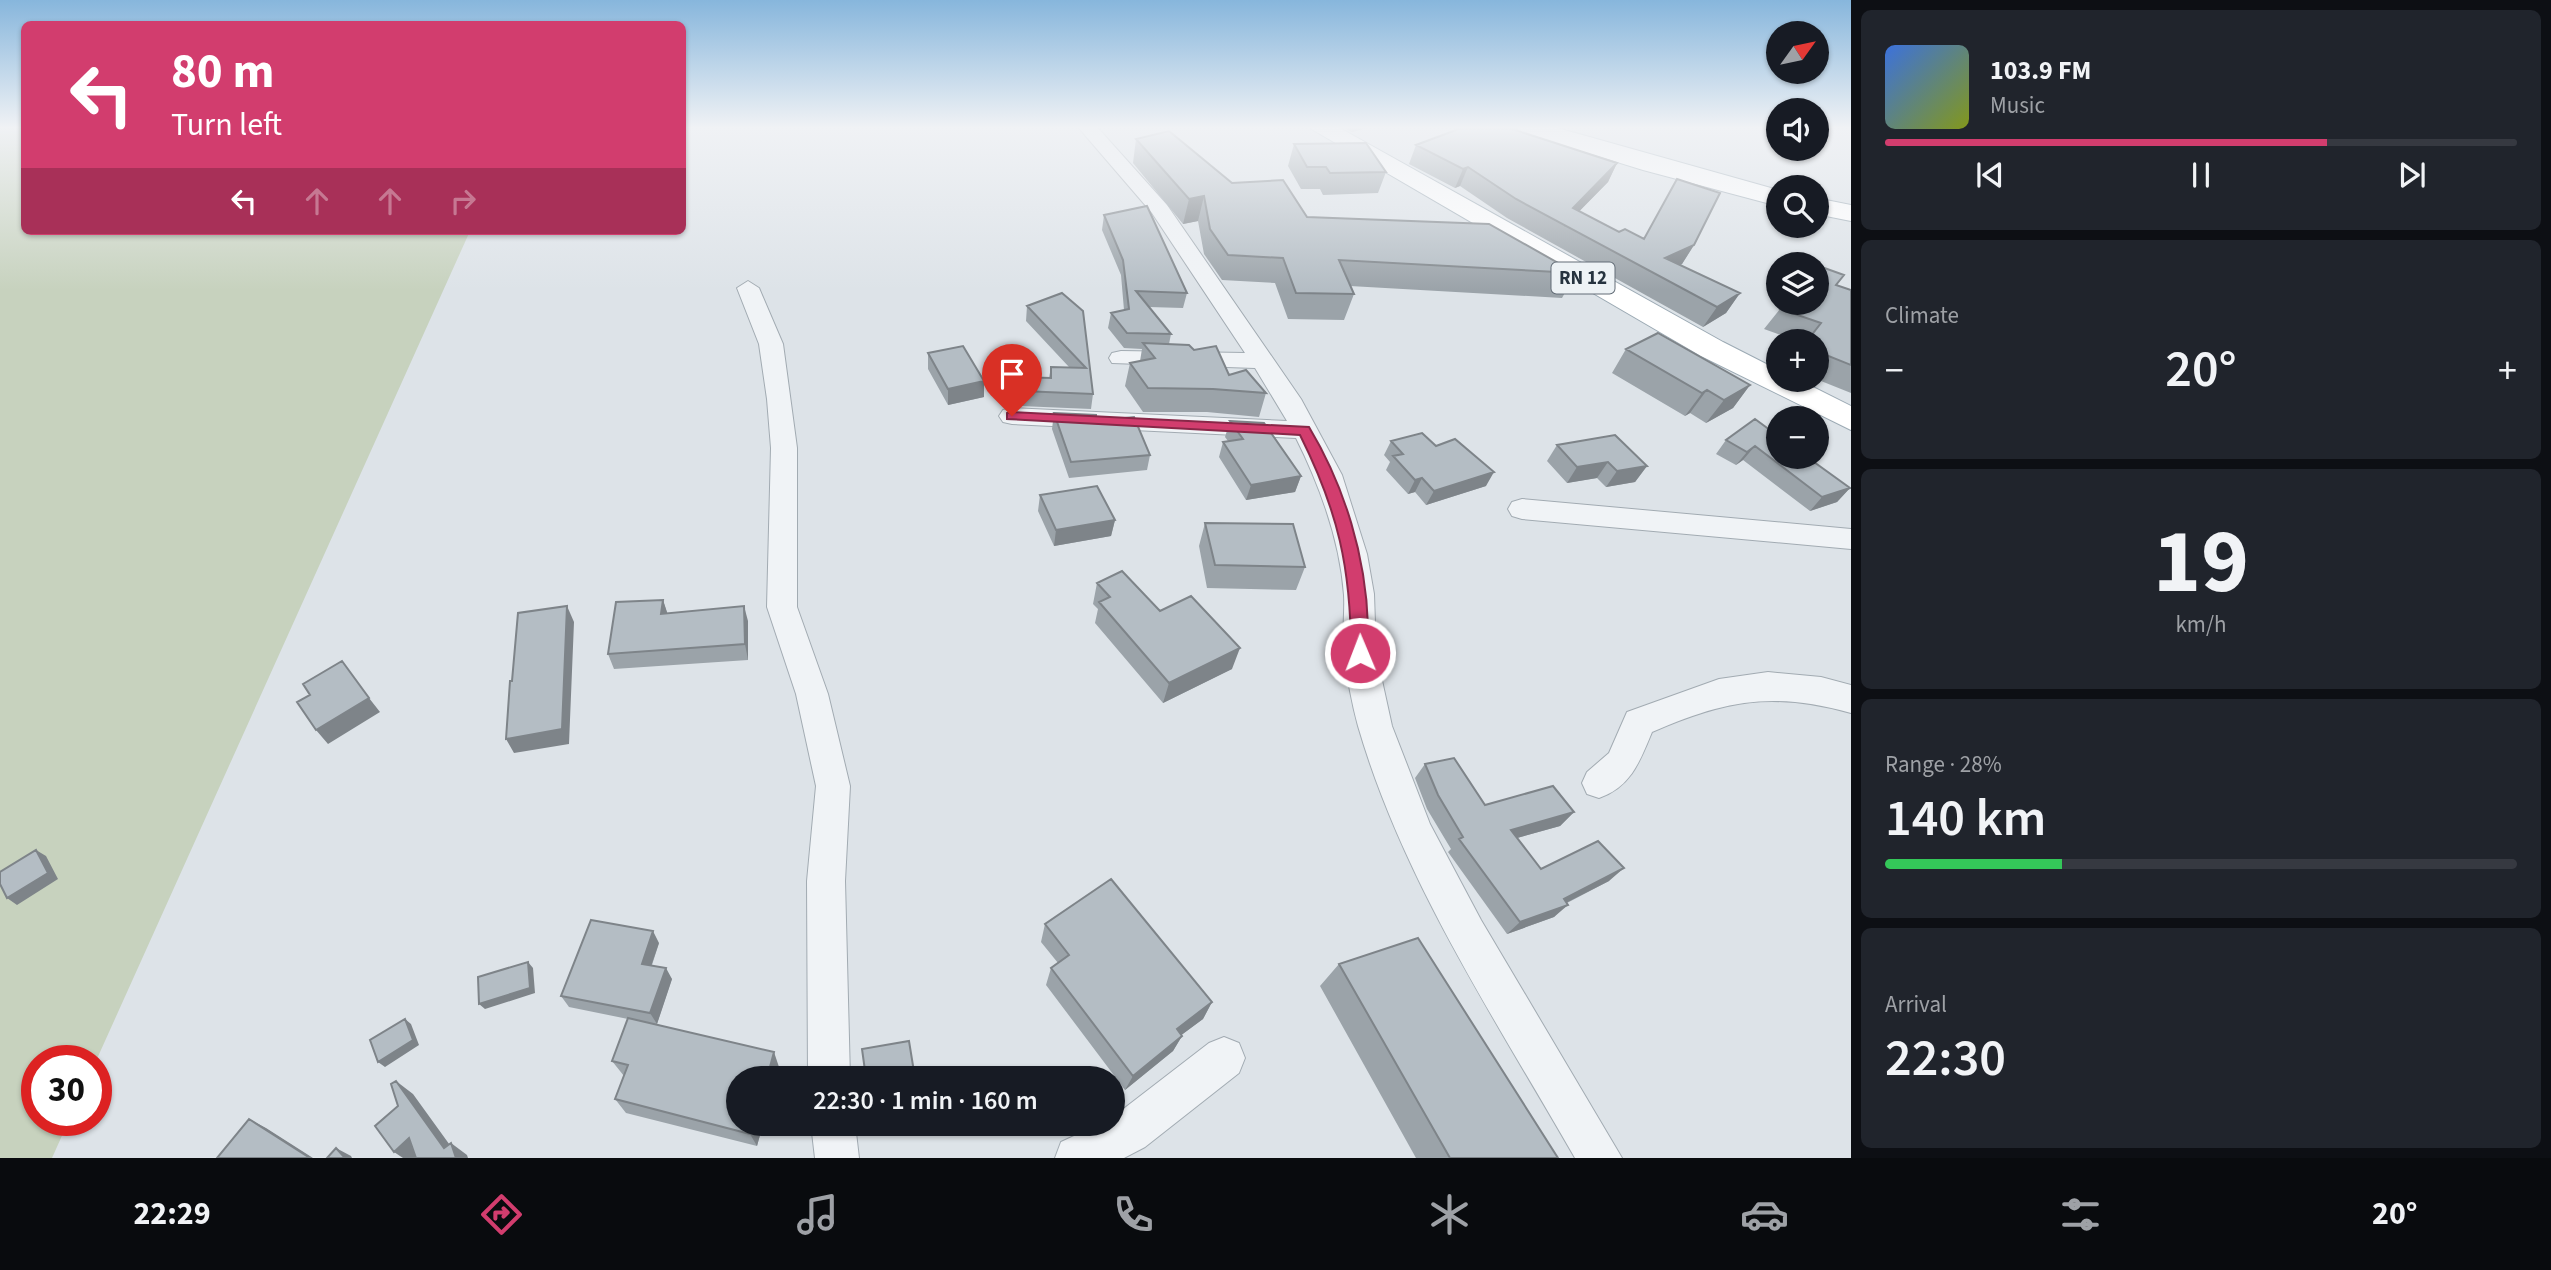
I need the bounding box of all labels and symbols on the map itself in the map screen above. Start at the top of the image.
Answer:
north arrow [1766,21,1829,84]
road number: RN 12 [1552,262,1614,294]
pin [982,344,1042,416]
position arrow [1323,616,1397,690]
speed limit sign: 30 [21,1045,112,1136]

